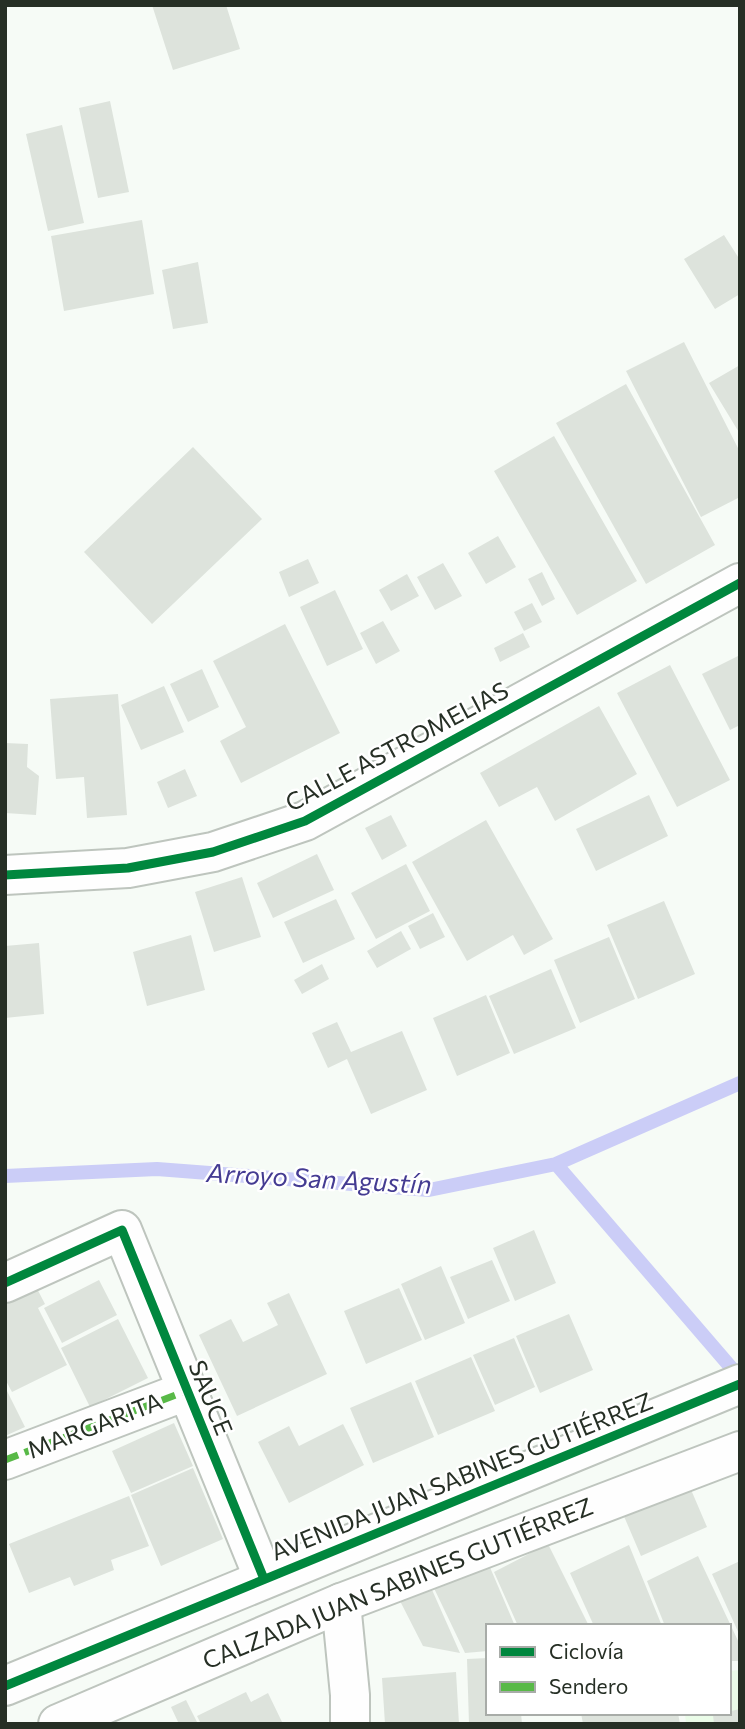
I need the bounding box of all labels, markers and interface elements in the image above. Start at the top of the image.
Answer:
street label: CALLE ASTROMELIAS [280,675,513,817]
water label: Arroyo San Agustín [205,1156,432,1199]
street label: SAUCE [183,1356,239,1439]
street label: AVENIDA JUAN SABINES GUTIÉRREZ [266,1385,657,1566]
street label: MARGARITA [23,1386,166,1464]
street label: CALZADA JUAN SABINES GUTIÉRREZ [198,1491,597,1674]
legend [486,1624,731,1715]
text: Ciclovía [549,1638,624,1663]
text: Sendero [549,1673,628,1698]

